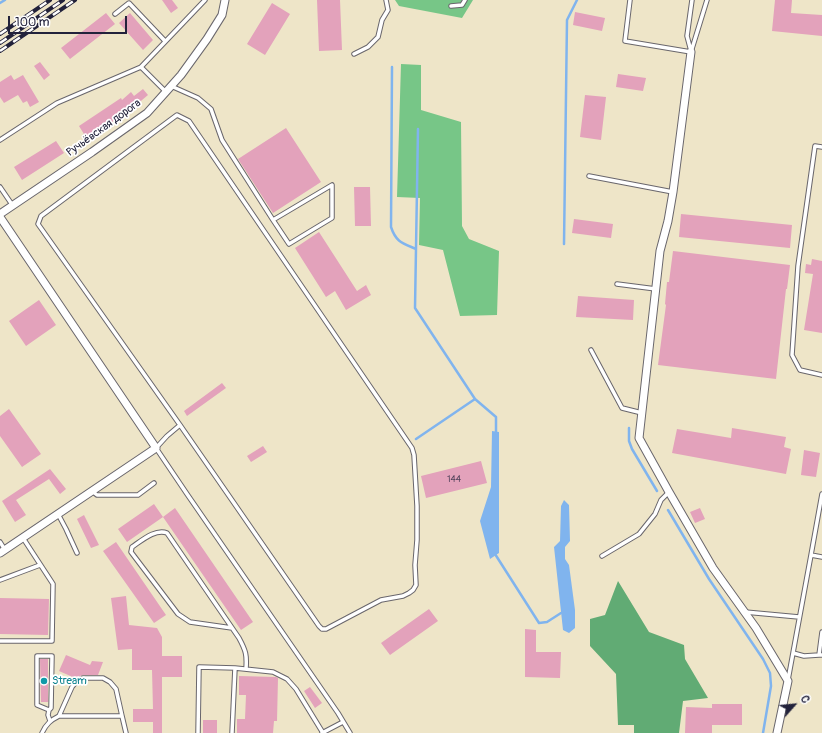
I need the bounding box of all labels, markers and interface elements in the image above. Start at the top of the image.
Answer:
scale bar [10,8,129,34]
text: 100 m [15,15,49,30]
street label: Ручьёвская дорога [64,97,144,159]
house number: 144 [447,475,461,485]
place label: Stream [52,674,87,688]
marker: Stream [39,676,49,686]
north arrow [774,685,814,725]
text: С [798,693,812,705]

